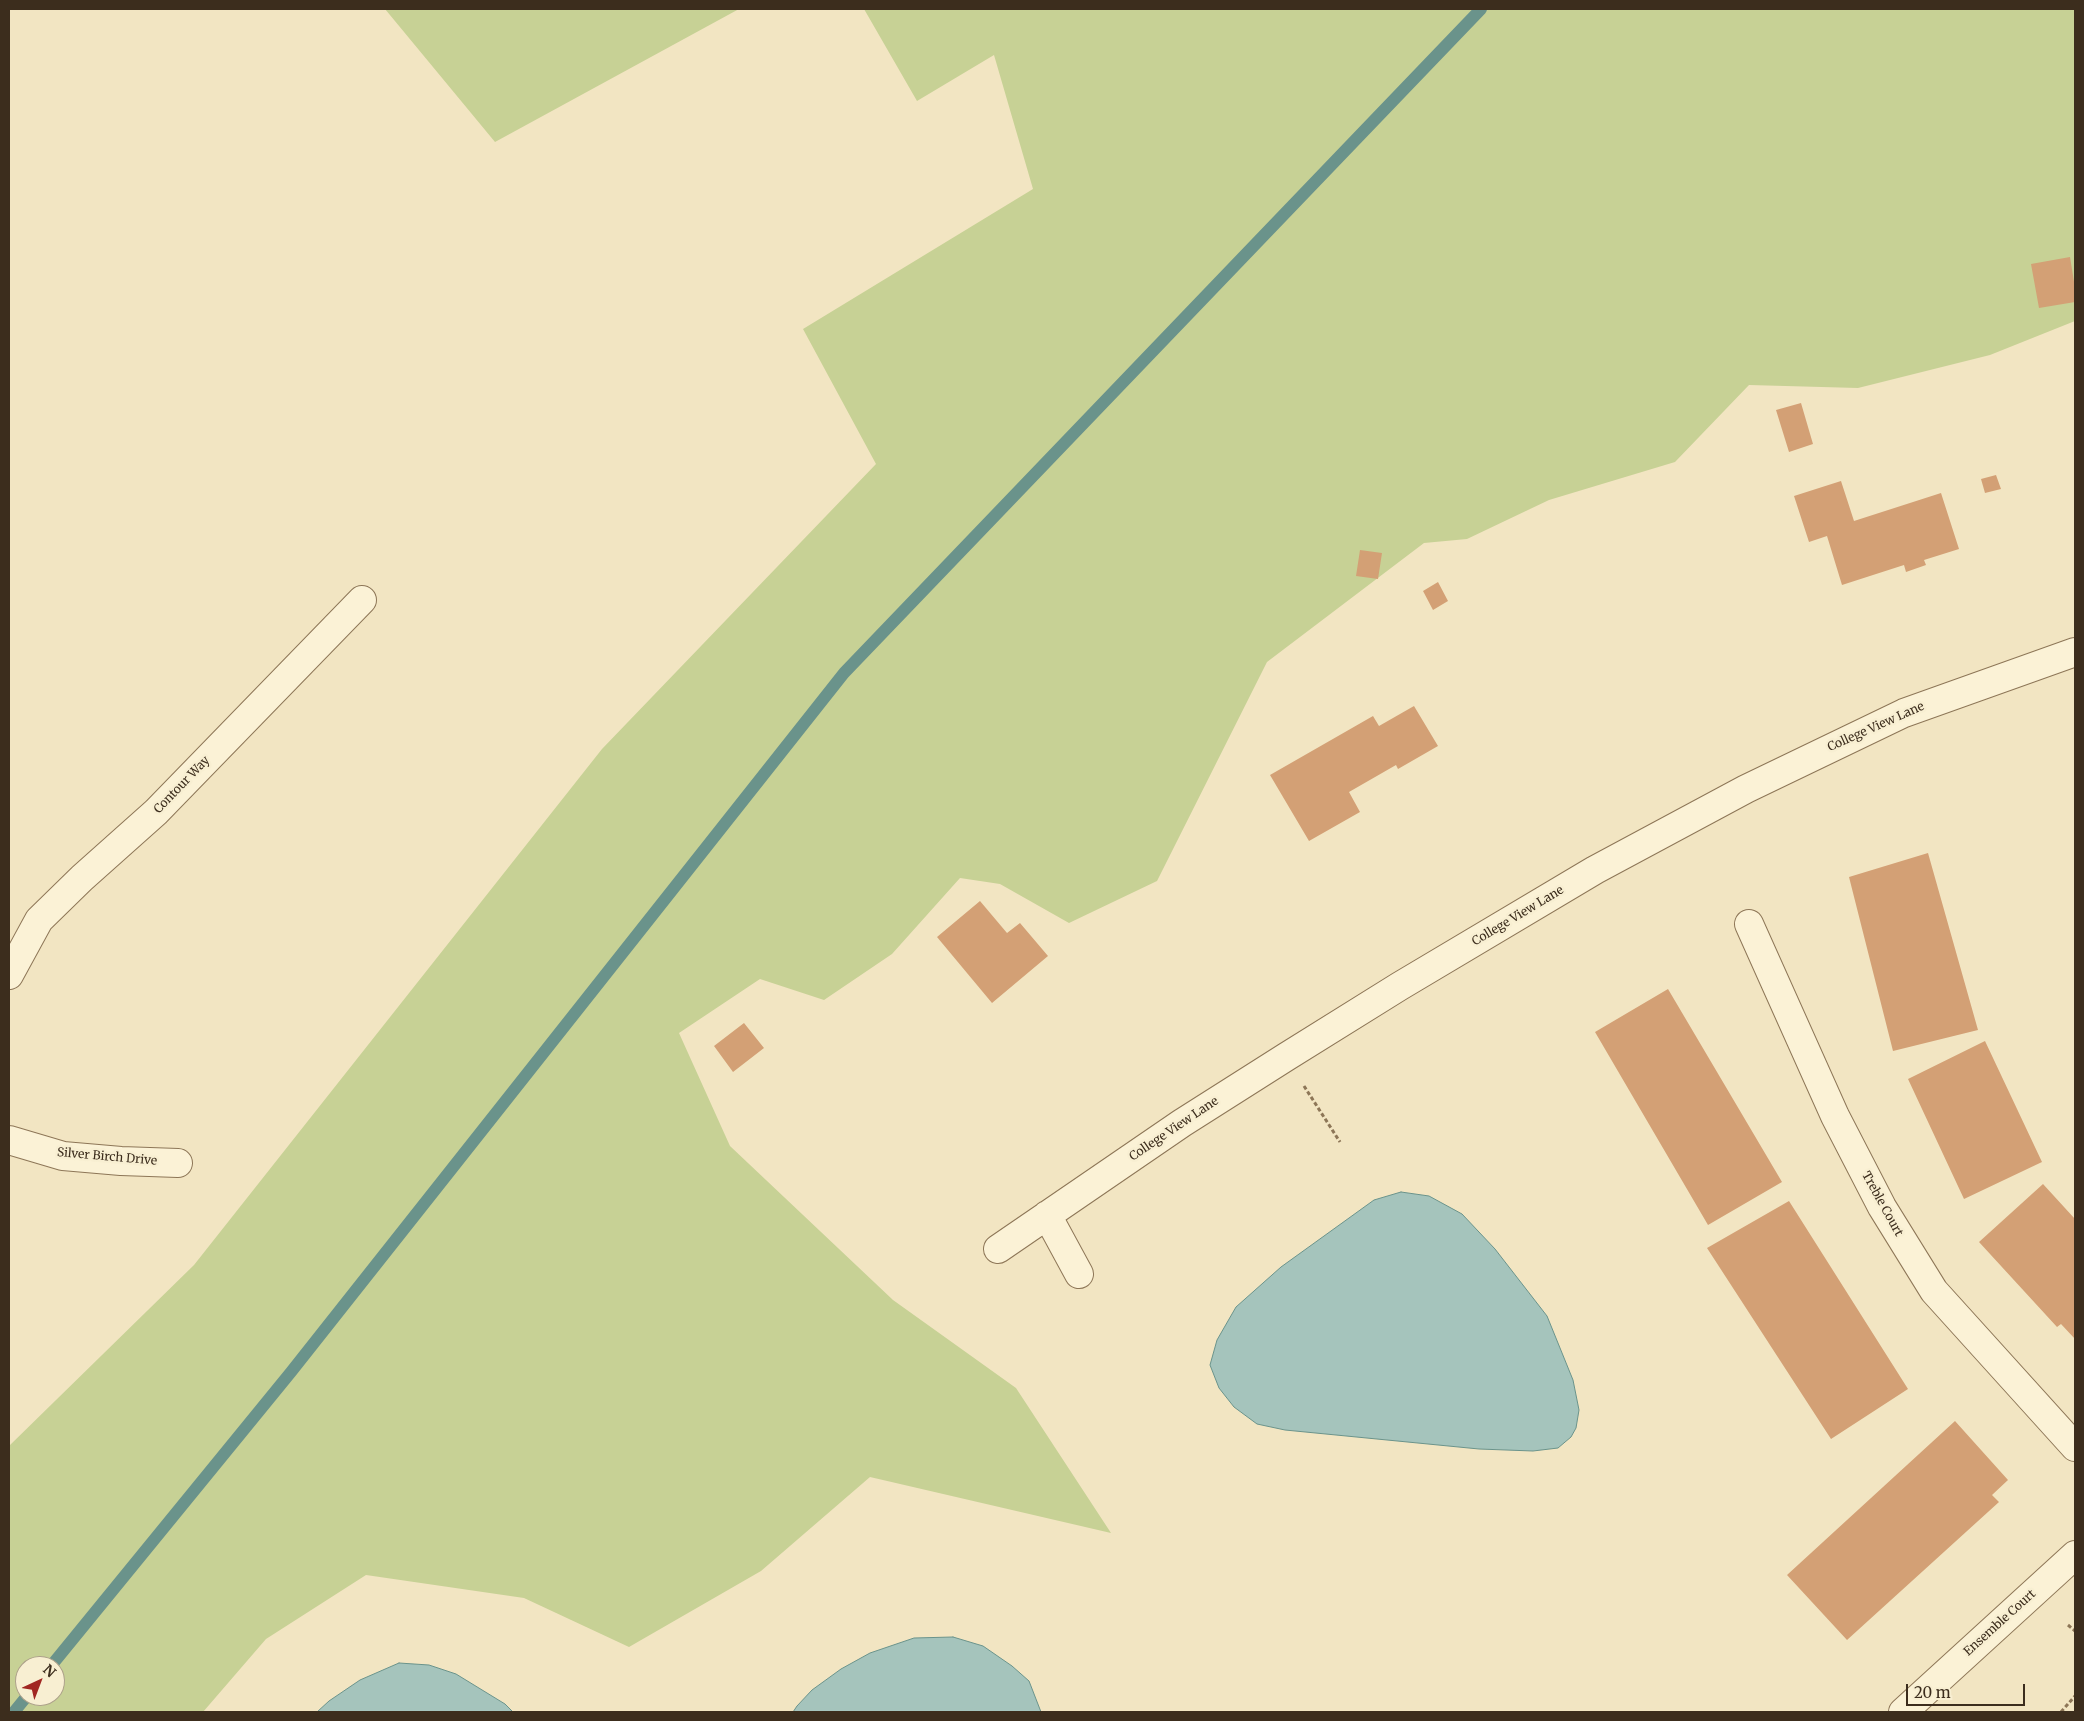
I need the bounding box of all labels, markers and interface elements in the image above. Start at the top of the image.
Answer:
street label: College View Lane [1825,699,1927,755]
street label: Contour Way [151,753,213,817]
street label: College View Lane [1470,883,1566,949]
street label: College View Lane [1127,1094,1221,1164]
street label: Silver Birch Drive [56,1145,158,1169]
street label: Treble Court [1858,1169,1906,1239]
street label: Ensemble Court [1961,1587,2039,1659]
north arrow [15,1656,65,1706]
text: N [39,1660,60,1681]
scale bar [1909,1674,2028,1706]
text: 20 m [1914,1683,1951,1702]

